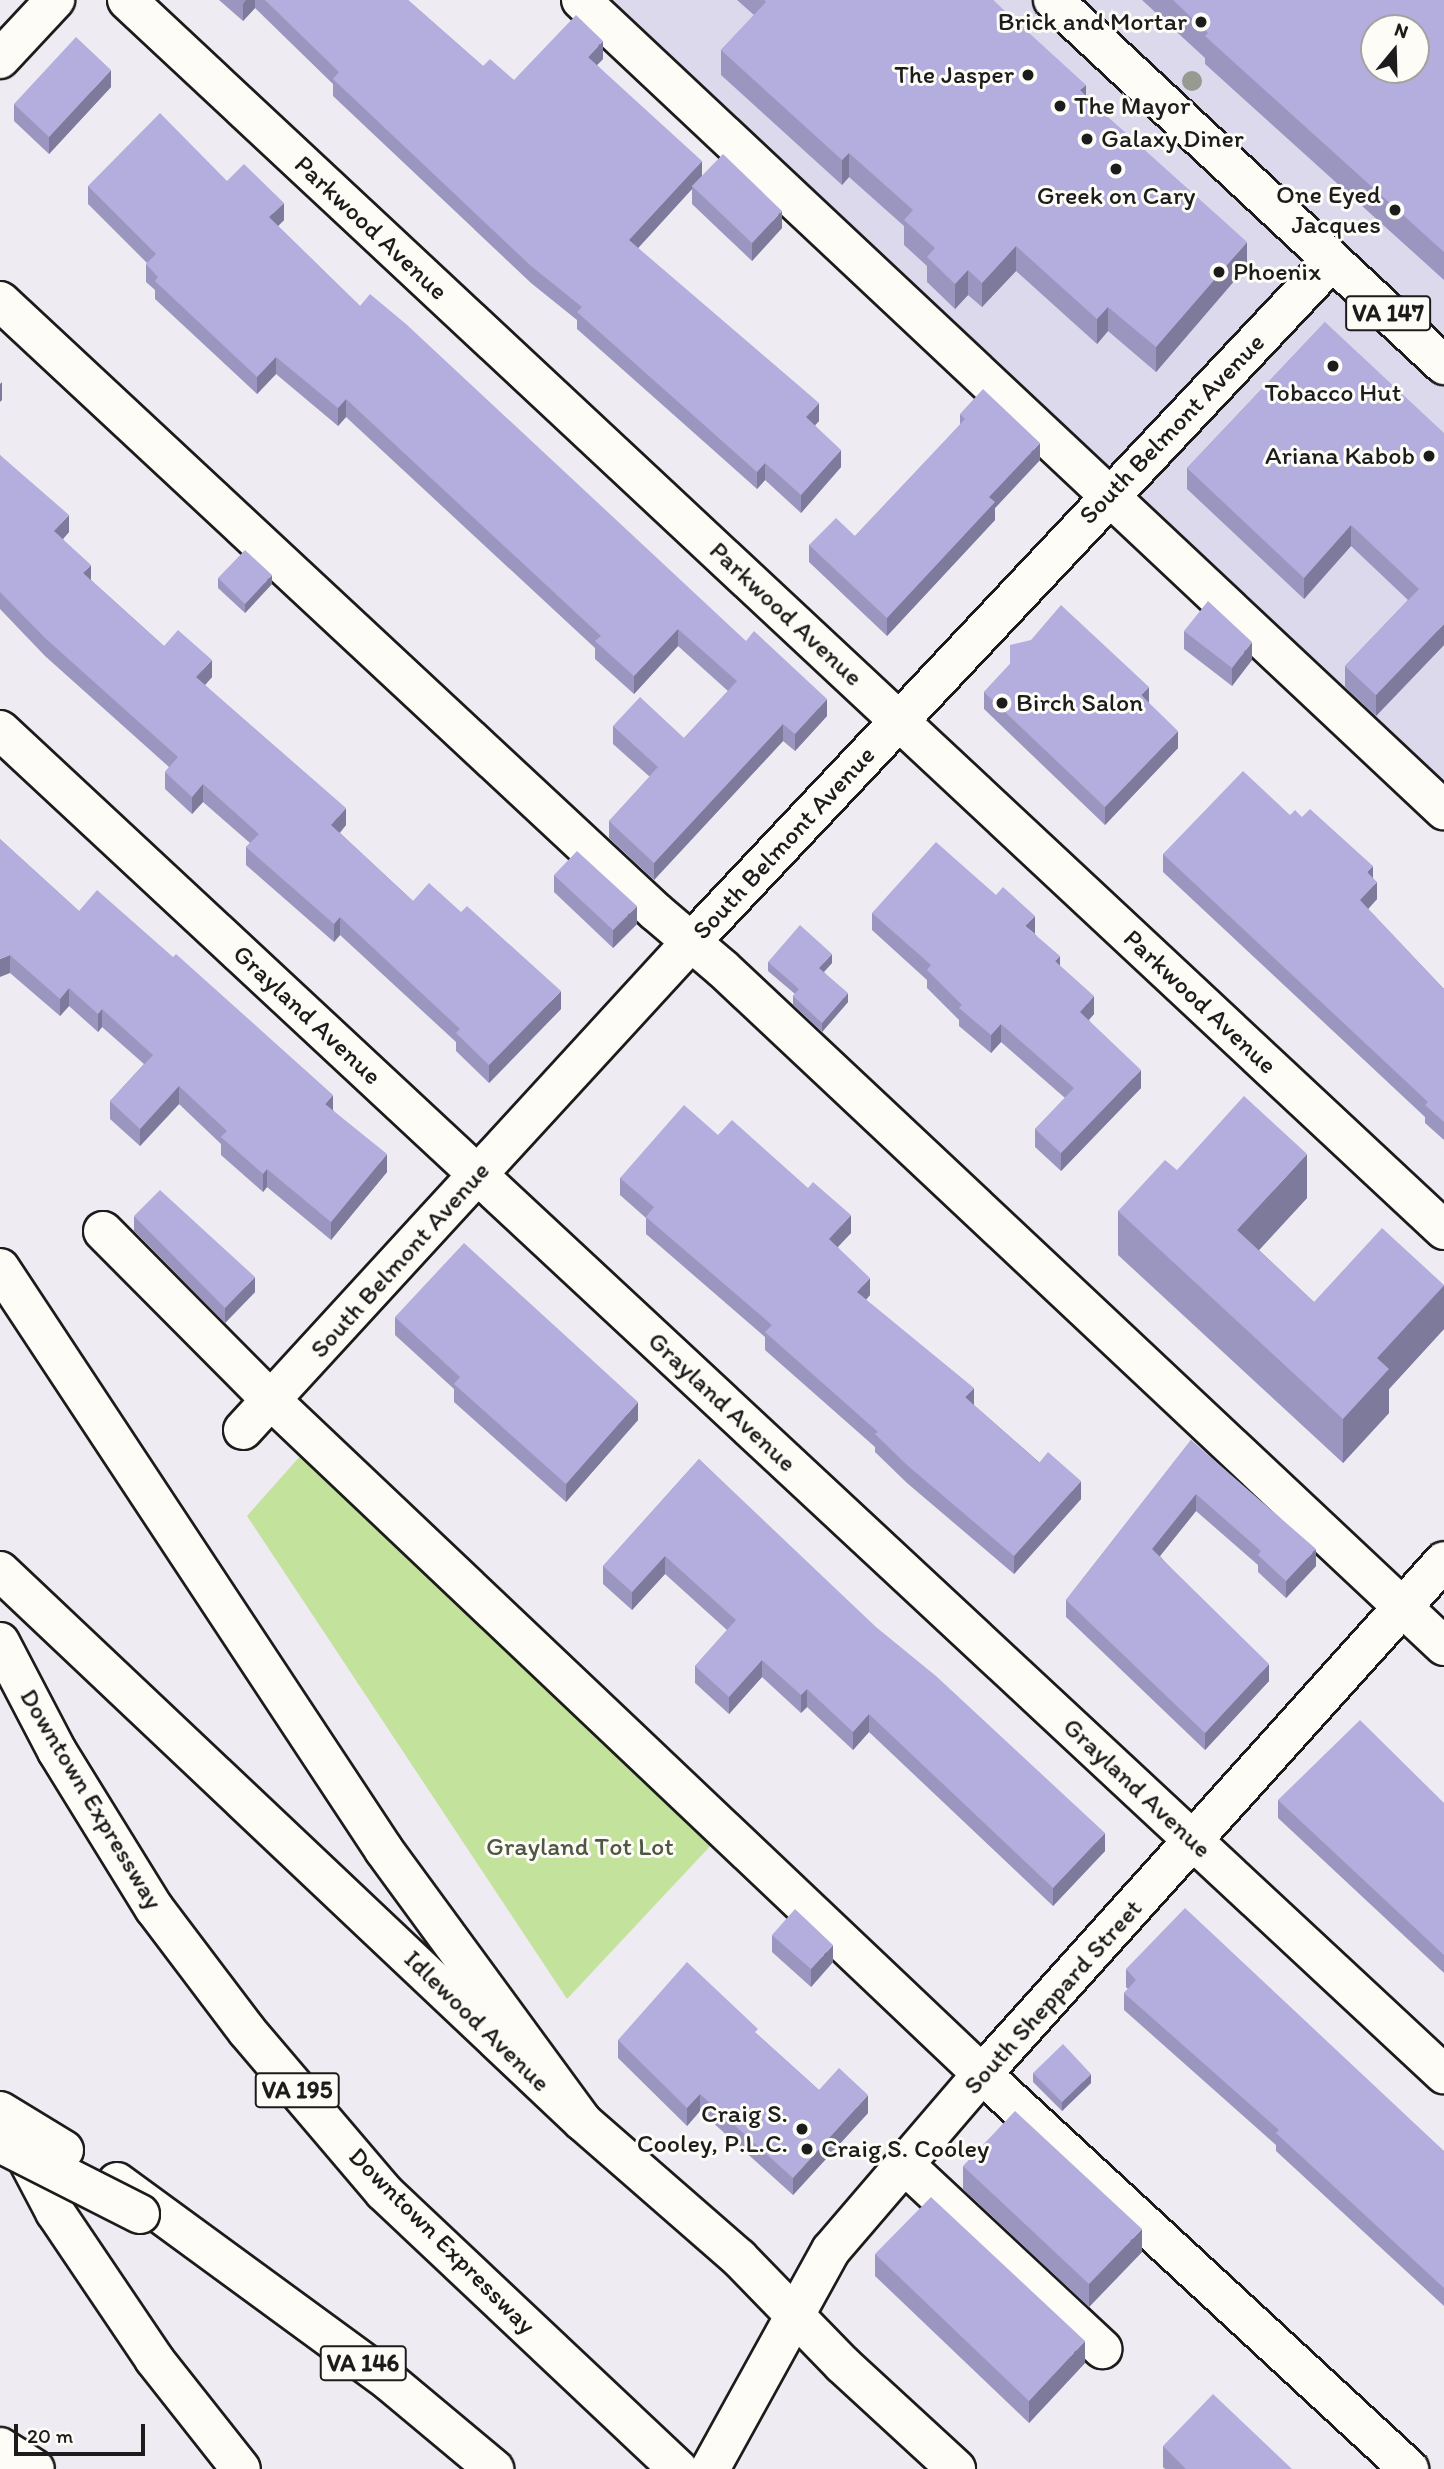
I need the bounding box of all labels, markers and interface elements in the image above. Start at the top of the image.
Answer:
place label: Brick and Mortar [997,6,1187,38]
marker: Brick and Mortar [1193,14,1209,30]
north arrow [1360,14,1430,84]
text: N [1392,18,1411,44]
place label: The Jasper [894,59,1014,91]
marker: The Jasper [1020,67,1036,83]
place label: The Mayor [1074,90,1190,122]
marker: The Mayor [1052,98,1068,114]
place label: Galaxy Diner [1101,123,1244,155]
marker: Galaxy Diner [1079,131,1095,147]
street label: Parkwood Avenue [288,149,454,307]
marker: Greek on Cary [1108,161,1124,177]
place label: One Eyed Jacques [1276,179,1381,241]
place label: Greek on Cary [1037,180,1195,212]
marker: One Eyed Jacques [1387,202,1403,218]
place label: Phoenix [1233,256,1321,288]
marker: Phoenix [1211,264,1227,280]
road number: VA 147 [1344,292,1432,334]
street label: South Belmont Avenue [1073,327,1271,531]
marker: Tobacco Hut [1325,358,1341,374]
place label: Tobacco Hut [1265,377,1401,409]
place label: Ariana Kabob [1265,440,1415,472]
marker: Ariana Kabob [1421,448,1437,464]
street label: Parkwood Avenue [703,535,869,693]
place label: Birch Salon [1016,687,1144,719]
marker: Birch Salon [994,695,1010,711]
street label: South Belmont Avenue [686,740,882,946]
street label: Parkwood Avenue [1117,923,1283,1081]
street label: Grayland Avenue [227,939,387,1091]
street label: South Belmont Avenue [304,1155,496,1365]
street label: Grayland Avenue [642,1326,802,1478]
street label: Downtown Expressway [13,1684,169,1914]
street label: Grayland Avenue [1057,1712,1217,1864]
park label: Grayland Tot Lot [487,1831,673,1863]
street label: South Sheppard Street [958,1894,1148,2100]
street label: Idlewood Avenue [398,1944,556,2098]
road number: VA 195 [253,2070,341,2110]
place label: Craig S. Cooley, P.L.C. [637,2098,788,2160]
marker: Craig S. Cooley, P.L.C. [794,2121,810,2137]
place label: Craig S. Cooley [821,2133,989,2165]
street label: Downtown Expressway [342,2141,542,2341]
marker: Craig S. Cooley [799,2141,815,2157]
road number: VA 146 [319,2342,407,2384]
scale bar [18,2410,149,2454]
text: 20 m [27,2423,73,2448]

